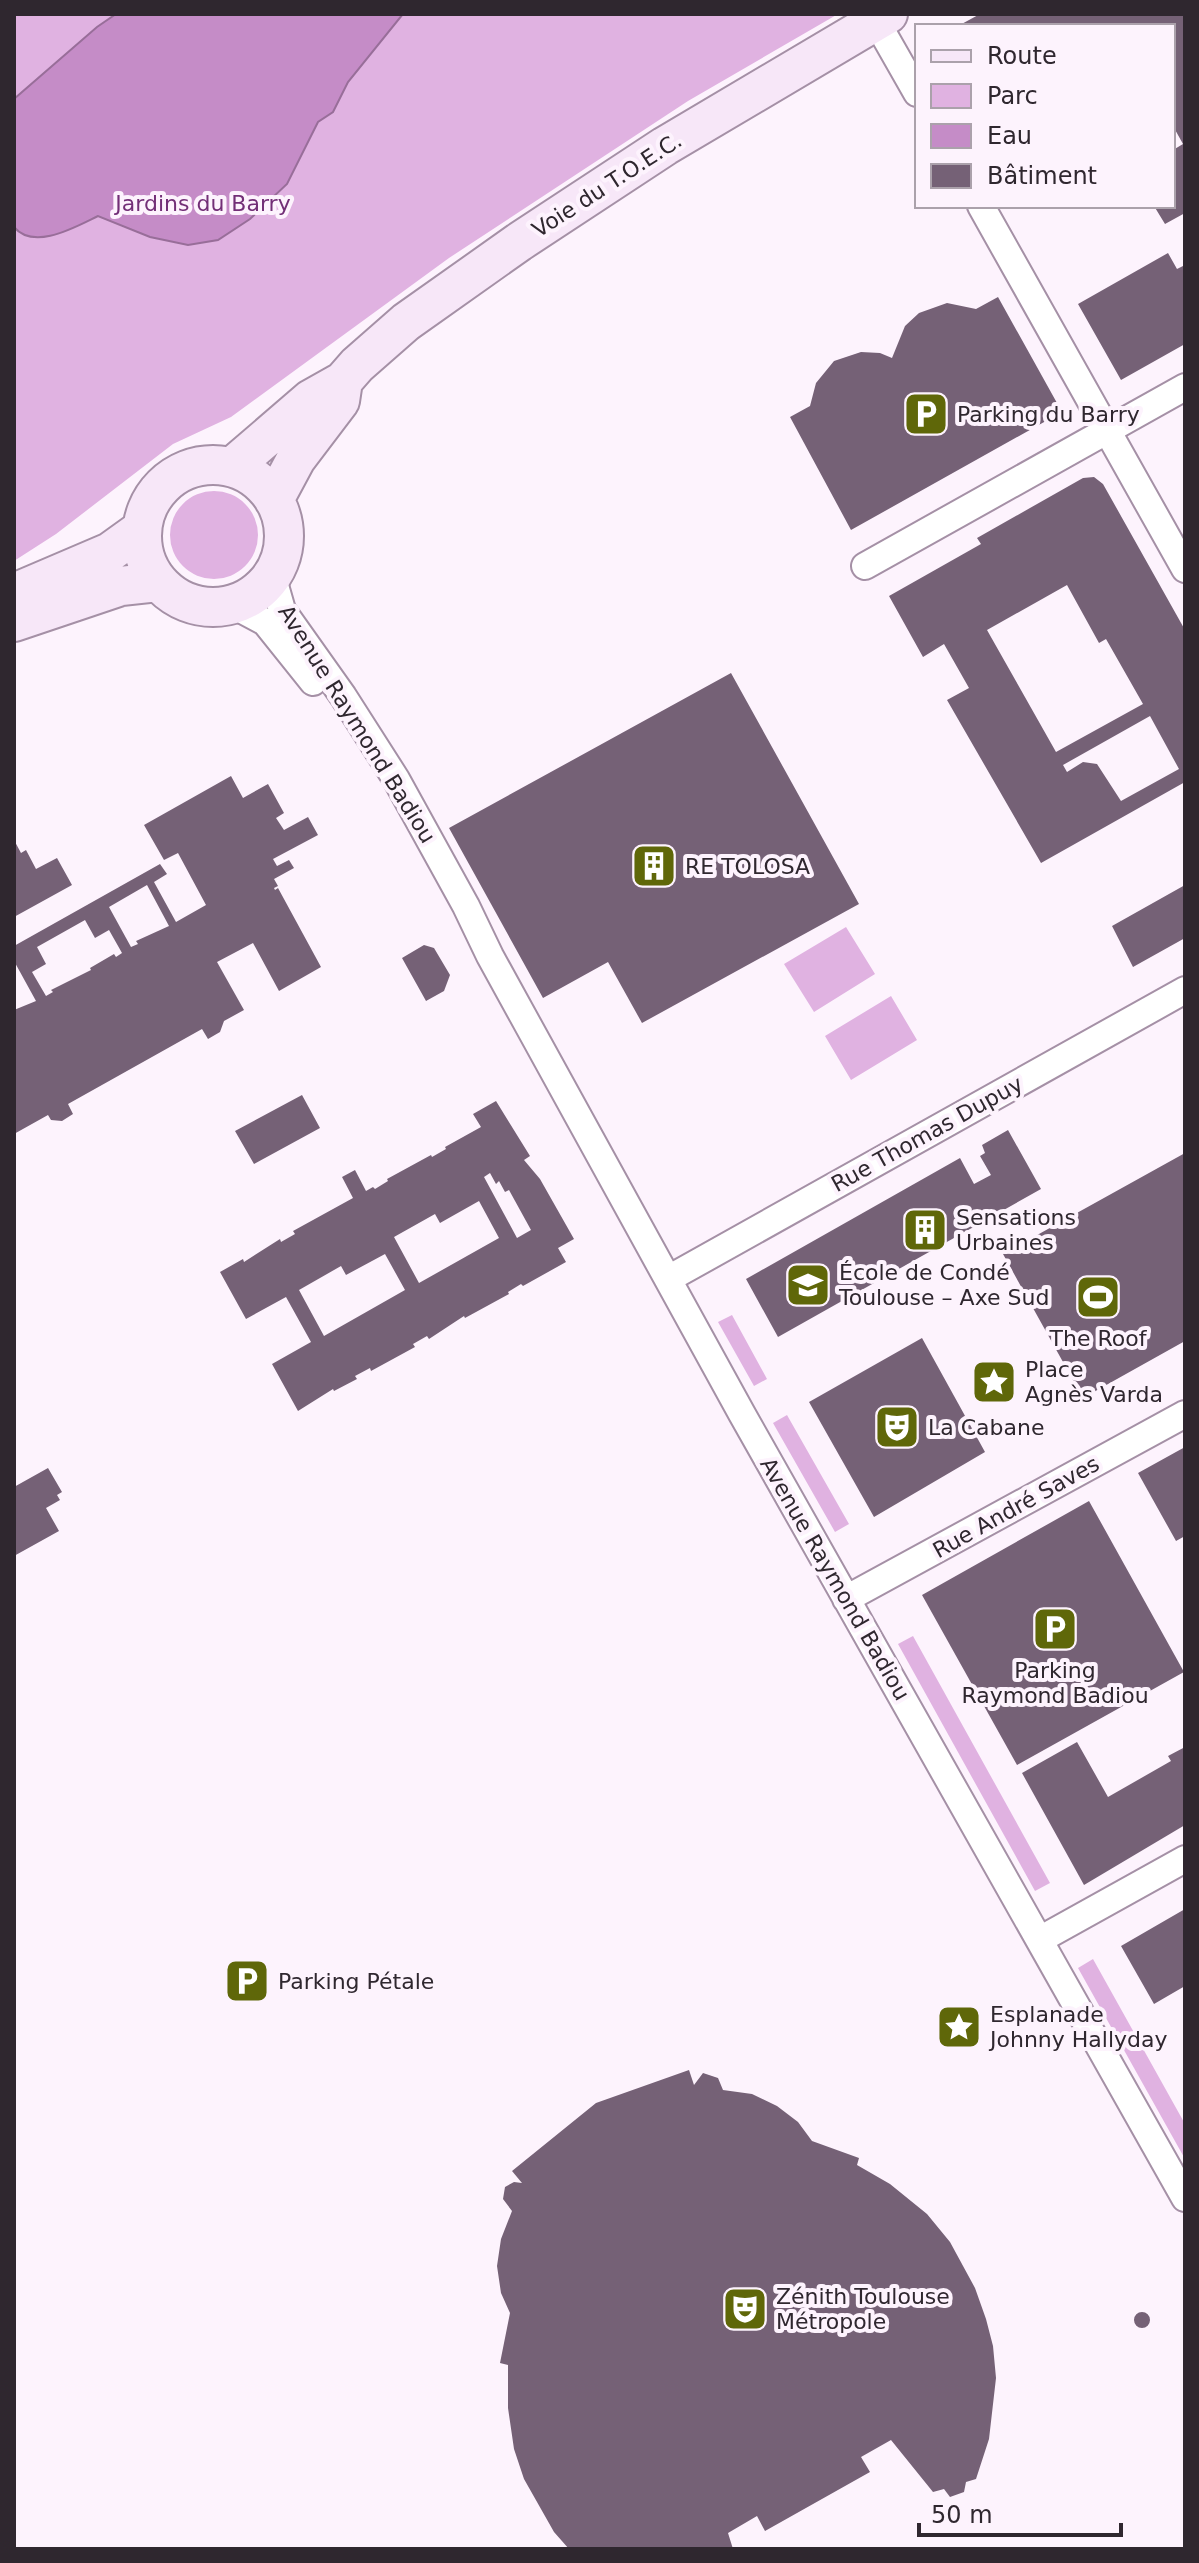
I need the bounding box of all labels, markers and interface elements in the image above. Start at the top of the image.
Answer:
legend [915,24,1175,208]
text: Route [987,42,1057,70]
text: Parc [987,82,1038,110]
text: Eau [987,122,1032,150]
street label: Voie du T.O.E.C. [528,127,686,243]
text: Bâtiment [987,162,1097,190]
park label: Jardins du Barry [113,191,291,216]
parking icon: Parking du Barry [902,390,950,438]
place label: Parking du Barry [957,402,1140,427]
street label: Avenue Raymond Badiou [273,600,441,848]
building icon: RE TOLOSA [630,842,678,890]
place label: RE TOLOSA [685,854,810,879]
street label: Rue Thomas Dupuy [827,1071,1027,1197]
place label: Sensations Urbaines [956,1205,1076,1255]
building icon: Sensations Urbaines [901,1206,949,1254]
place label: École de Condé Toulouse – Axe Sud [838,1260,1049,1310]
school or university icon: École de Condé Toulouse – Axe Sud [784,1261,832,1309]
sports icon: The Roof [1074,1273,1122,1321]
place label: The Roof [1049,1326,1148,1351]
place label: Place Agnès Varda [1025,1357,1163,1407]
place icon: Place Agnès Varda [970,1358,1018,1406]
theatre icon: La Cabane [873,1403,921,1451]
place label: La Cabane [928,1415,1045,1440]
street label: Rue André Saves [928,1451,1104,1563]
street label: Avenue Raymond Badiou [755,1453,915,1705]
parking icon: Parking Raymond Badiou [1031,1605,1079,1653]
place label: Parking Raymond Badiou [961,1658,1149,1708]
parking icon: Parking Pétale [223,1957,271,2005]
place label: Parking Pétale [278,1969,434,1994]
place label: Esplanade Johnny Hallyday [988,2002,1168,2052]
place icon: Esplanade Johnny Hallyday [935,2003,983,2051]
place label: Zénith Toulouse Métropole [776,2284,950,2334]
theatre icon: Zénith Toulouse Métropole [721,2285,769,2333]
scale bar [919,2487,1121,2537]
text: 50 m [931,2501,993,2529]

